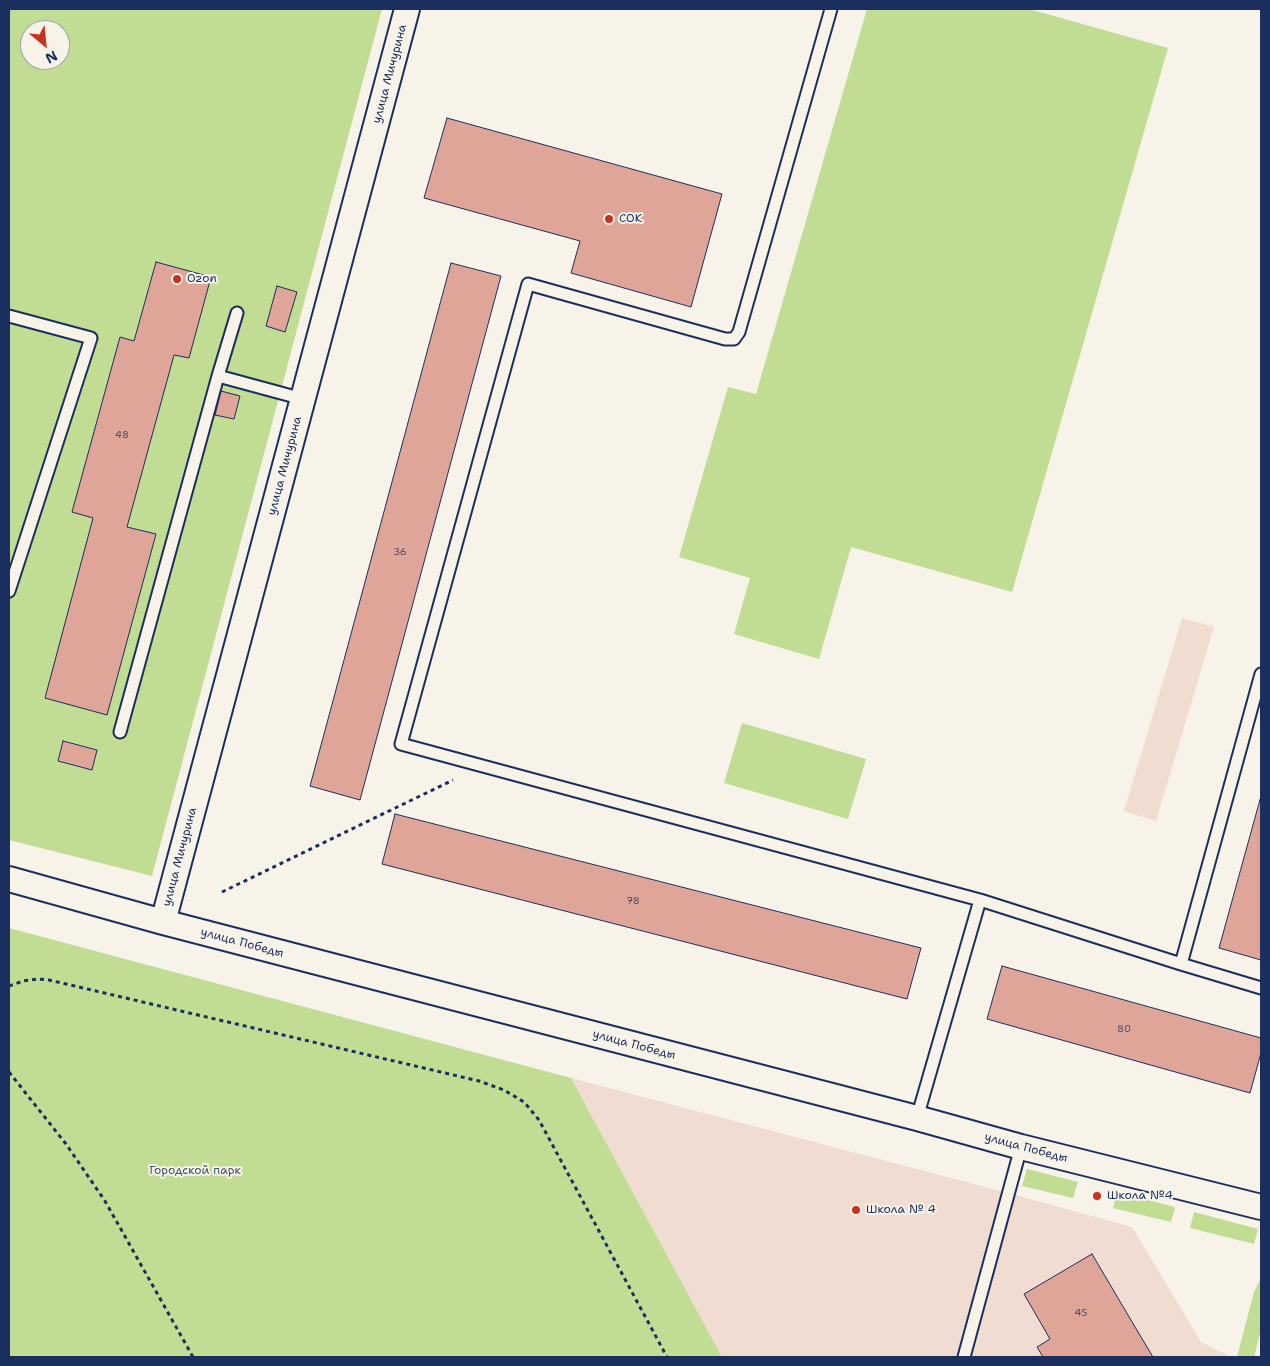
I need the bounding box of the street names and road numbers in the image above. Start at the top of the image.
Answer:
street label: улица Мичурина [370,23,410,125]
street label: улица Мичурина [265,415,305,517]
street label: улица Мичурина [160,806,200,908]
street label: улица Победы [199,925,285,961]
street label: улица Победы [591,1027,677,1063]
street label: улица Победы [983,1130,1069,1166]

